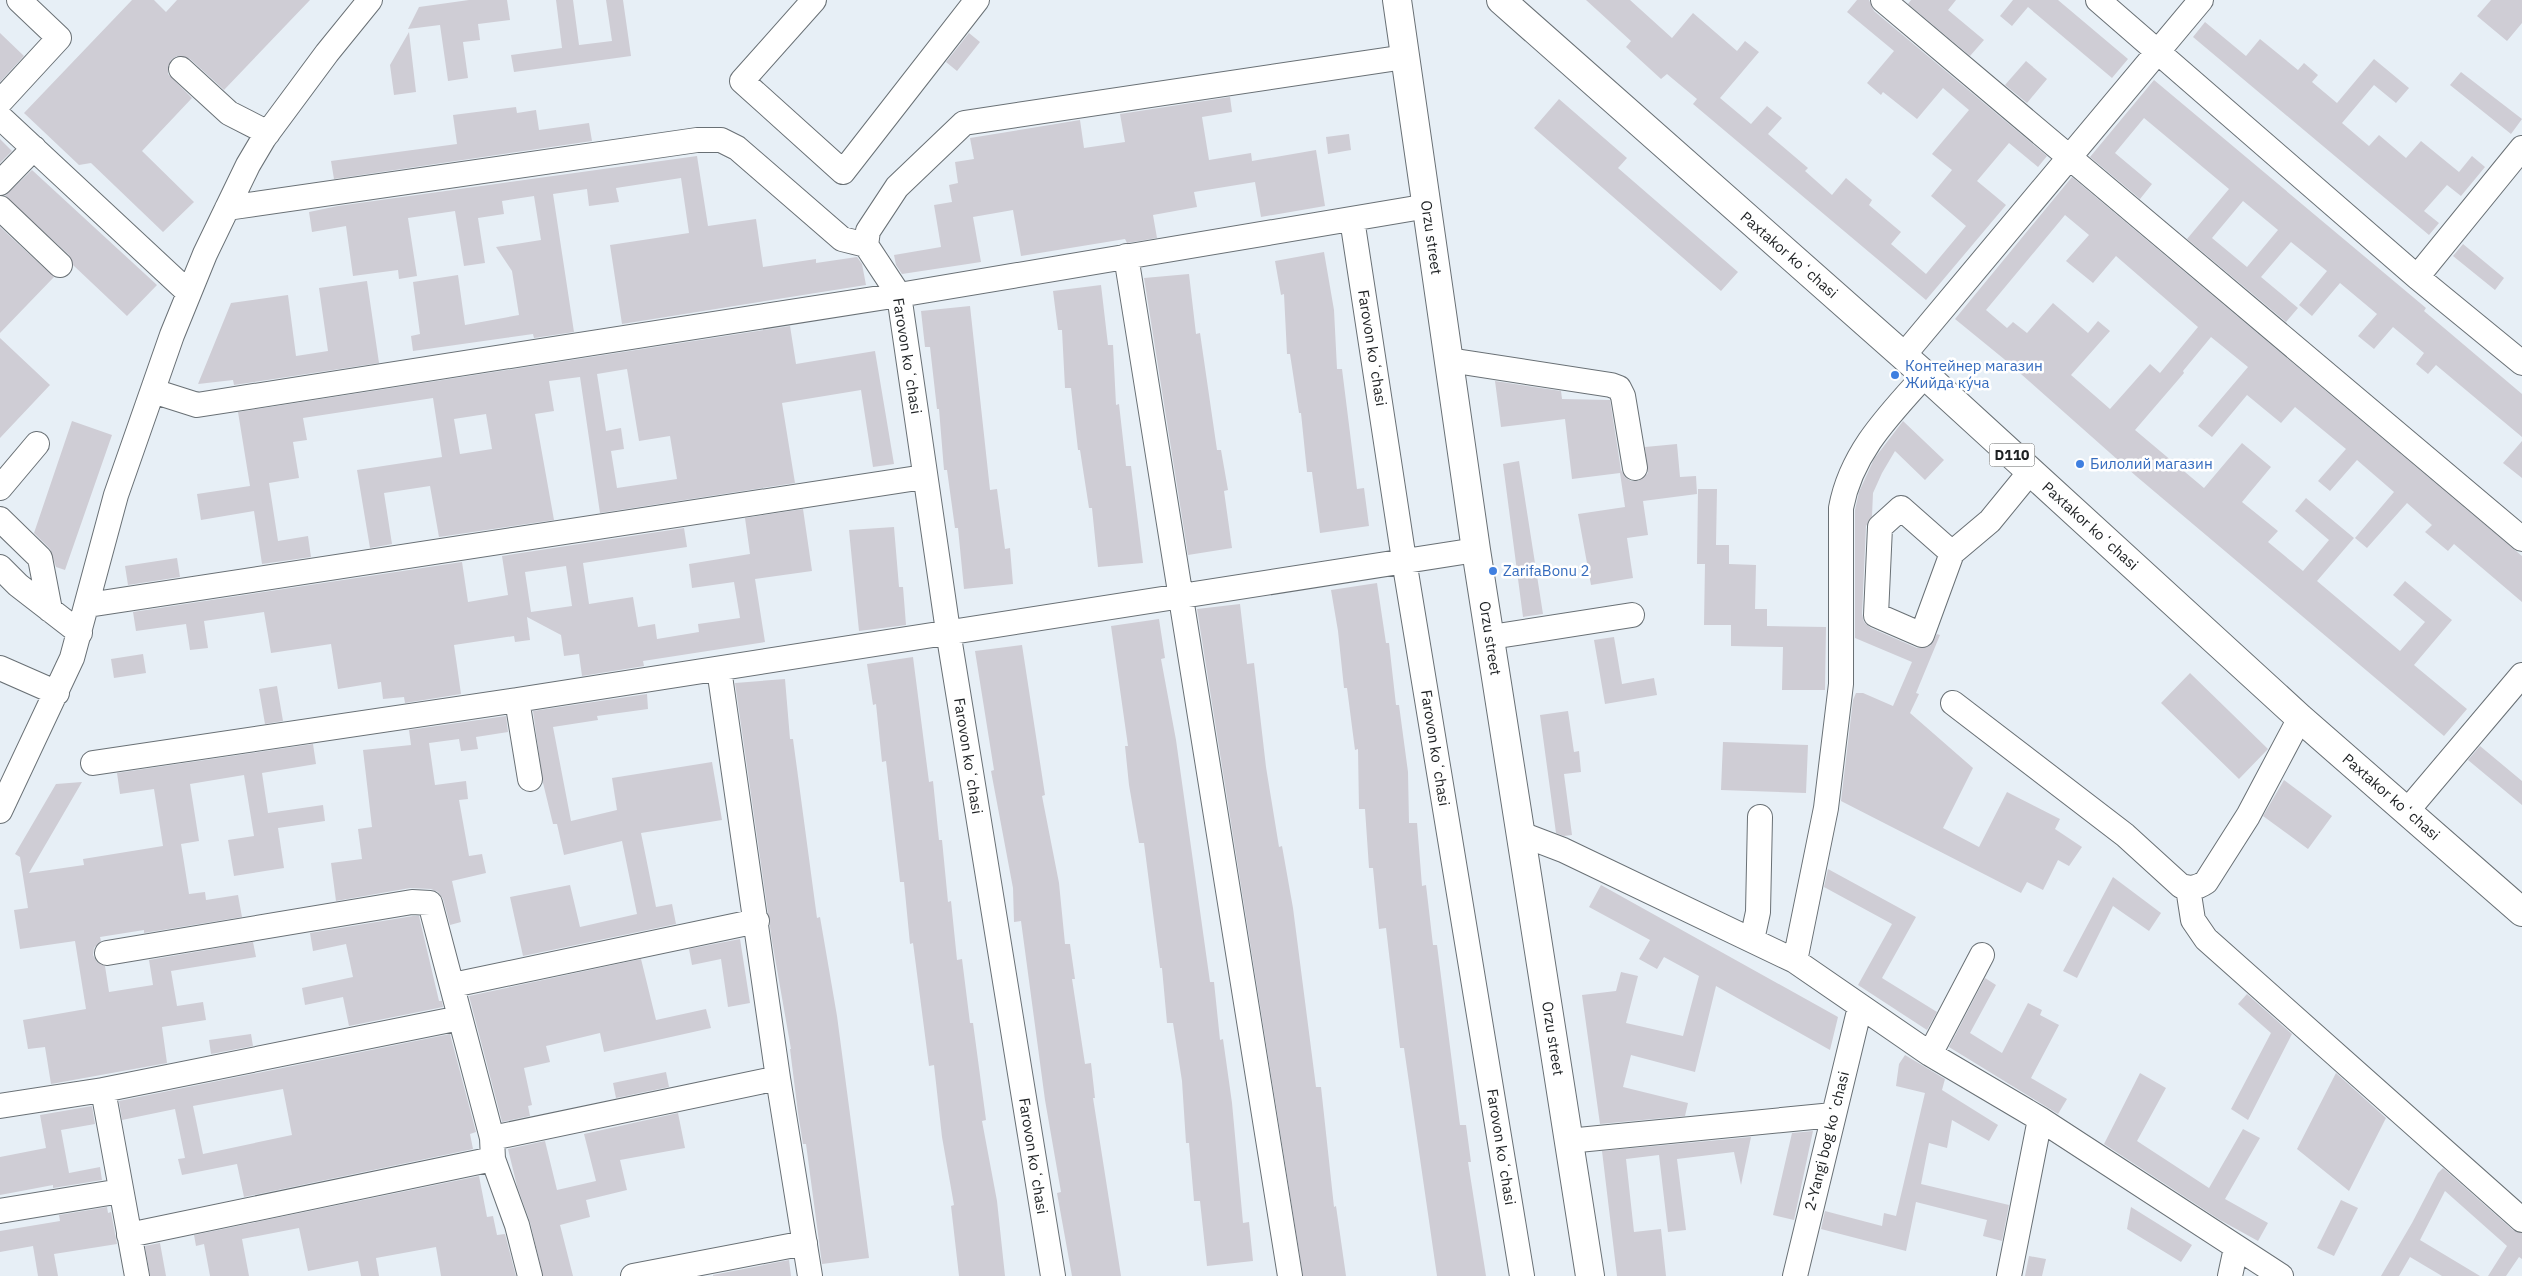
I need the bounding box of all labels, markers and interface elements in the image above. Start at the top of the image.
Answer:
street label: Orzu street [1417,199,1446,276]
street label: Paxtakor koʻchasi [1737,207,1842,302]
street label: Farovon koʻchasi [1354,288,1391,407]
street label: Farovon koʻchasi [889,296,926,415]
place label: Контейнер магазин Жийда ку́ча [1905,356,2043,392]
marker: Контейнер магазин Жийда ку́ча [1889,369,1901,381]
road number: D110 [1990,444,2034,466]
place label: Билолий магазин [2090,454,2213,473]
marker: Билолий магазин [2074,458,2086,470]
street label: Paxtakor koʻchasi [2038,477,2142,574]
place label: ZarifaBonu 2 [1503,561,1590,580]
marker: ZarifaBonu 2 [1487,565,1499,577]
street label: Orzu street [1475,600,1506,677]
street label: Farovon koʻchasi [1417,688,1454,807]
street label: Farovon koʻchasi [950,696,987,815]
street label: Paxtakor koʻchasi [2339,749,2444,844]
street label: Orzu street [1538,1000,1568,1077]
street label: 2-Yangi bog koʼchasi [1800,1069,1853,1212]
street label: Farovon koʻchasi [1483,1087,1520,1206]
street label: Farovon koʻchasi [1015,1096,1052,1215]

